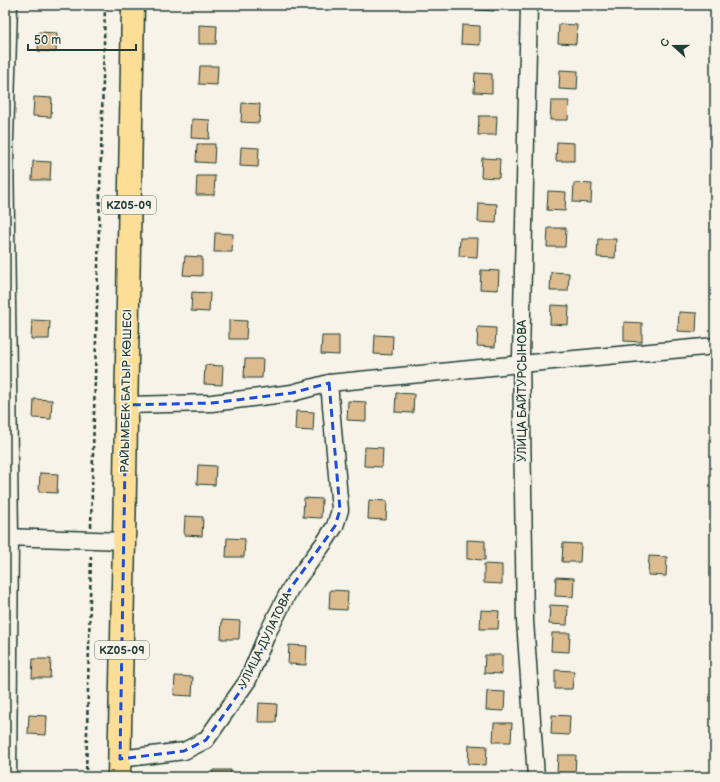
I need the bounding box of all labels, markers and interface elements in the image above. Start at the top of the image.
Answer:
scale bar [28,26,136,52]
north arrow [654,26,694,66]
text: 50 m [34,33,61,48]
text: С [658,36,673,48]
road number: KZ05-09 [102,196,156,214]
street label: РАЙЫМБЕК БАТЫР КӨШЕСІ [118,309,135,473]
street label: УЛИЦА БАЙТУРСЫНОВА [515,319,530,462]
street label: УЛИЦА ДУЛАТОВА [236,589,296,691]
road number: KZ05-09 [95,641,149,659]

